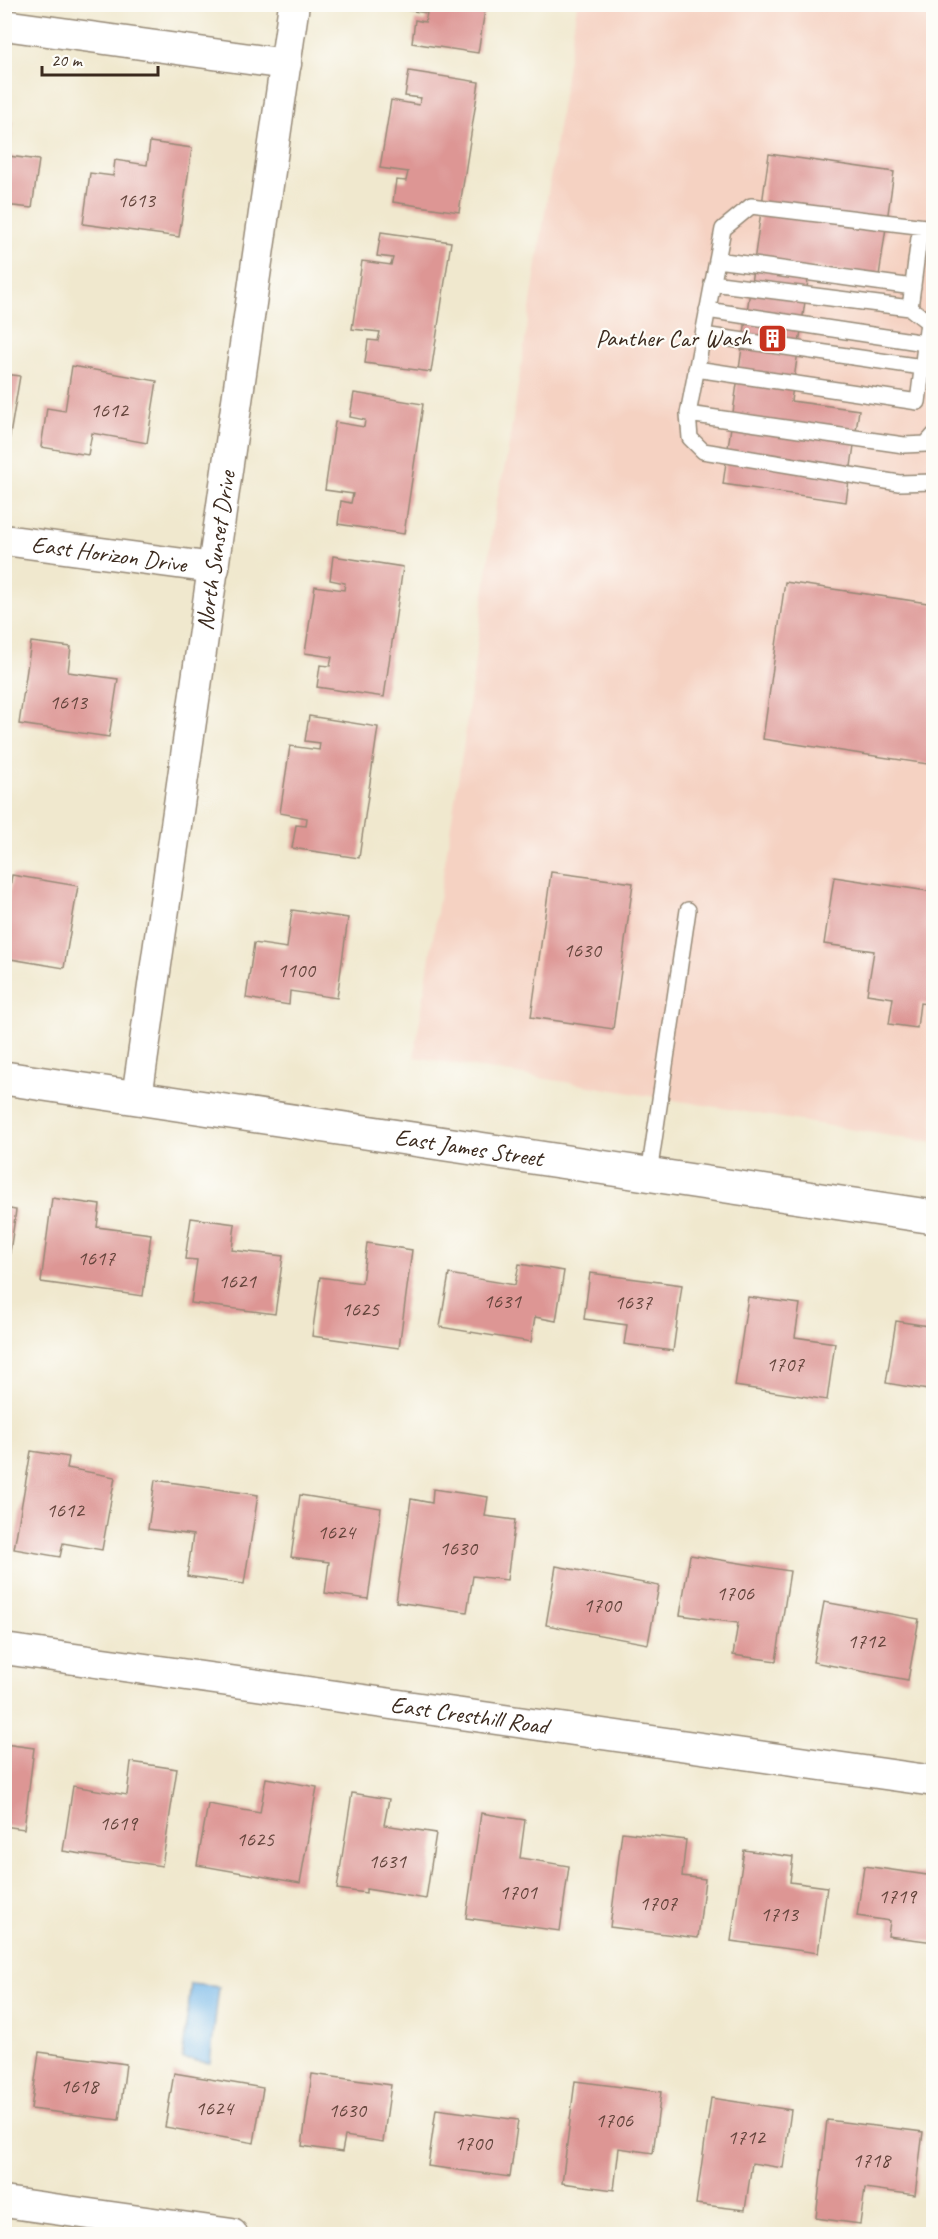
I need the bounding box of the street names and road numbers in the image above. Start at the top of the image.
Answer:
street label: North Sunset Drive [189,467,242,632]
street label: East Horizon Drive [30,529,190,579]
street label: East James Street [393,1122,547,1174]
street label: East Cresthill Road [389,1689,553,1742]

